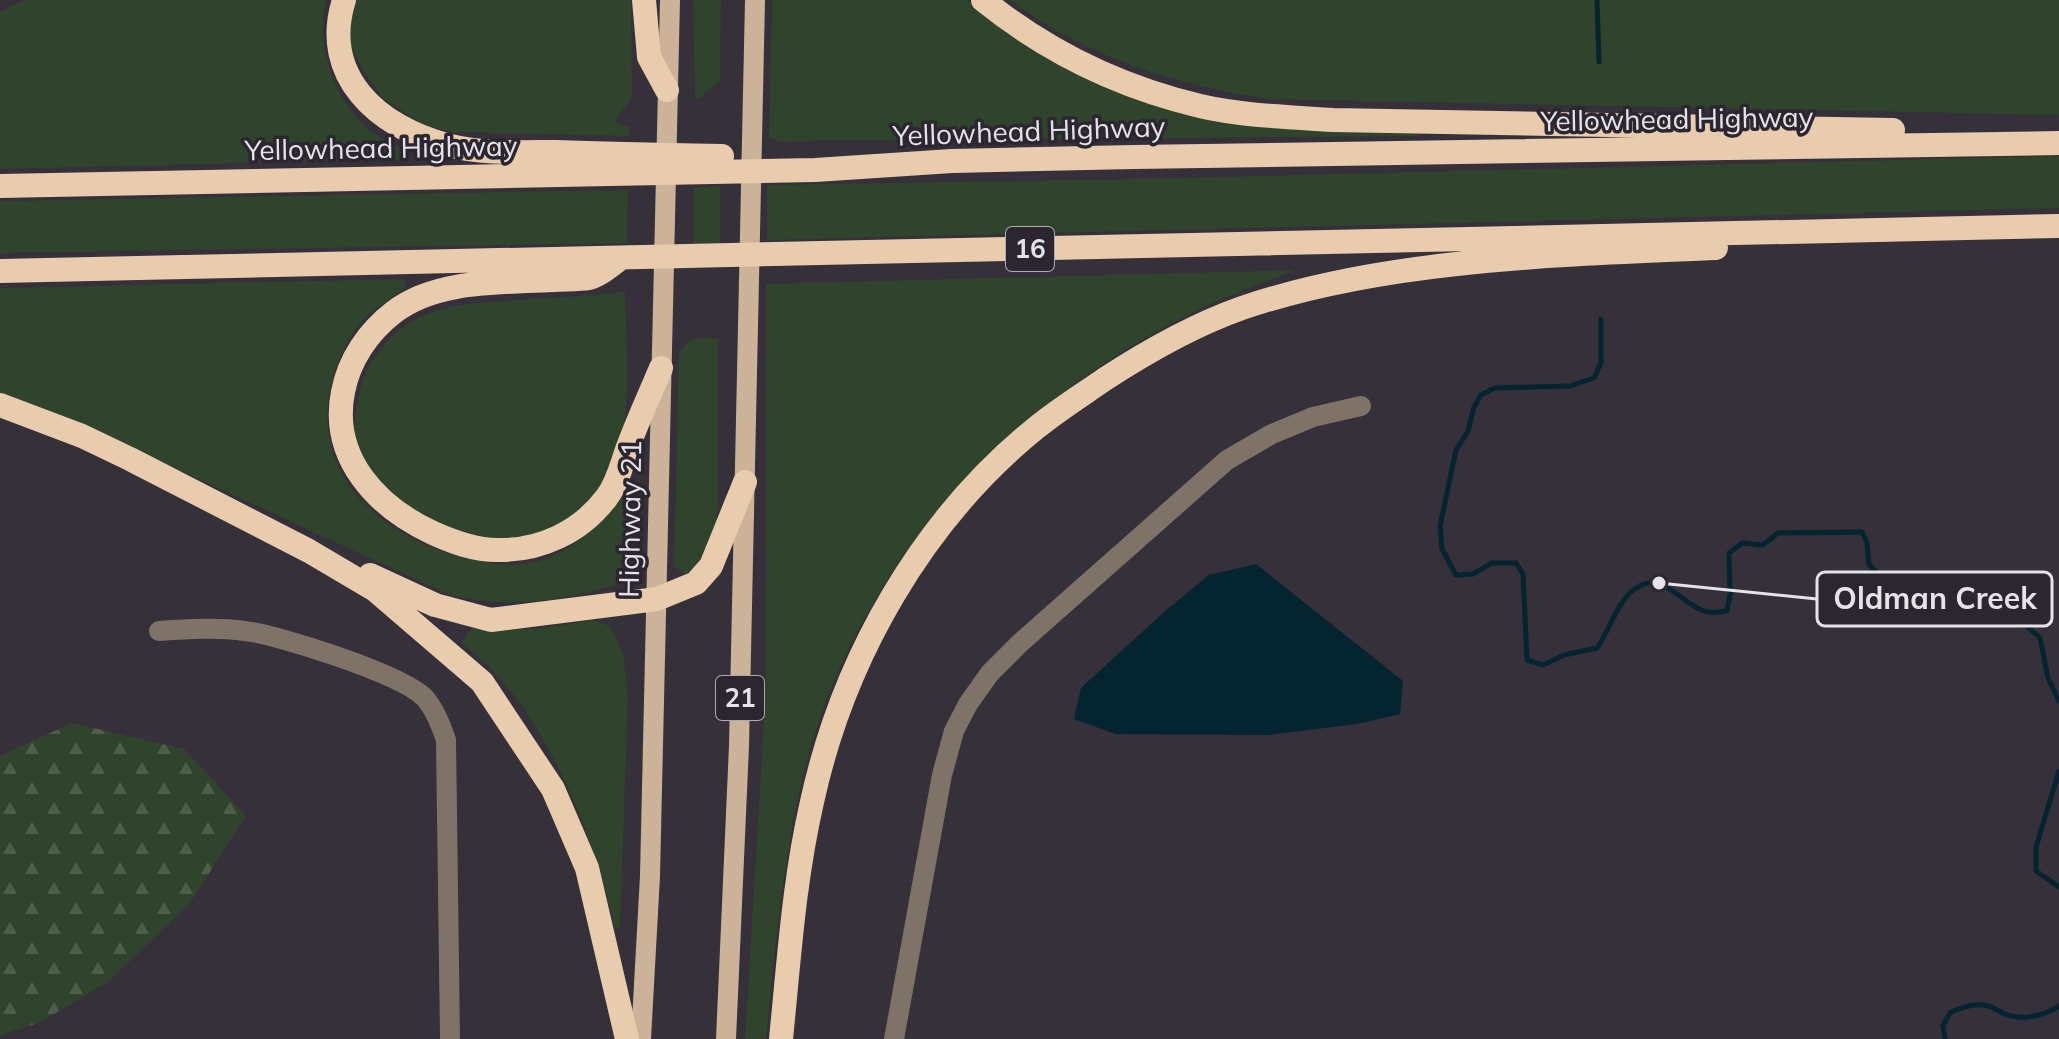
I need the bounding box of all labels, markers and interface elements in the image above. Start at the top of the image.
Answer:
street label: Yellowhead Highway [1539,99,1814,138]
street label: Yellowhead Highway [891,108,1166,153]
street label: Yellowhead Highway [243,128,518,167]
road number: 16 [1006,227,1054,271]
street label: Highway 21 [611,440,648,598]
callout: Oldman Creek [1817,572,2052,626]
text: Oldman Creek [1833,579,2038,617]
road number: 21 [716,676,764,720]

